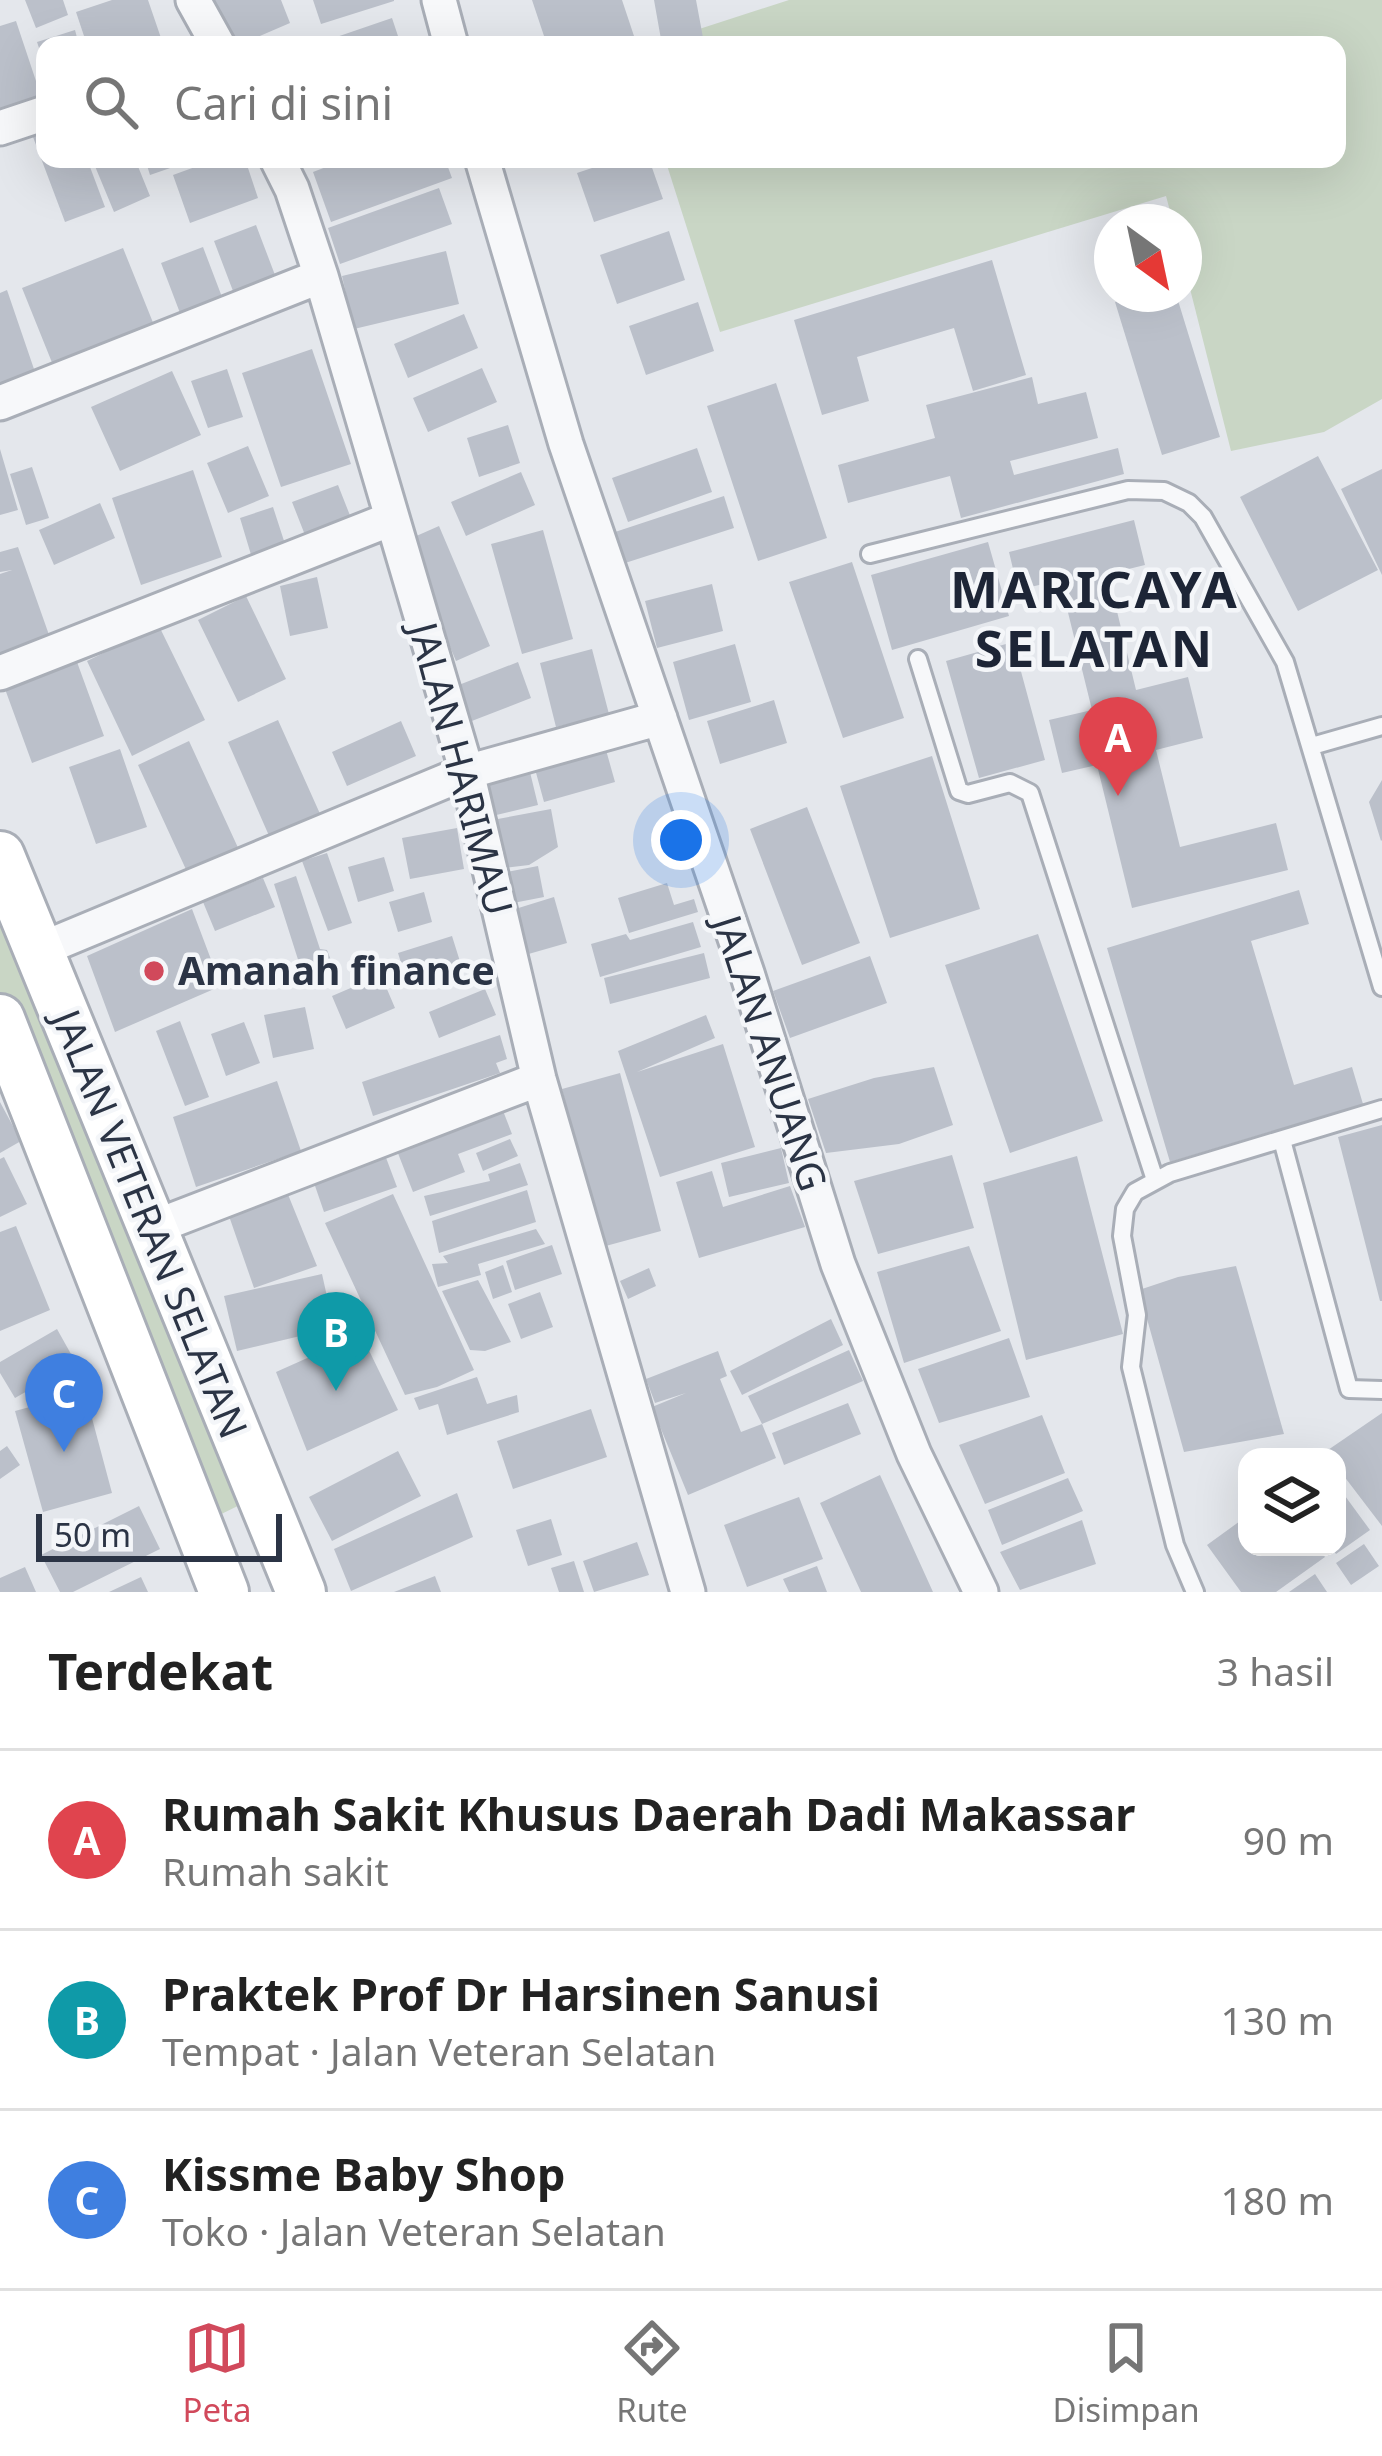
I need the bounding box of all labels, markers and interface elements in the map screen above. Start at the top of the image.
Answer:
search box [36,36,1346,168]
icon: search [78,69,144,135]
text: Cari di sini [174,72,393,133]
north arrow [1094,204,1202,312]
district label: MARICAYA SELATAN [950,553,1240,682]
street label: JALAN HARIMAU [397,613,527,921]
pin: A [1079,697,1157,796]
your location [651,810,711,870]
street label: JALAN ANUANG [701,904,841,1197]
place label: Amanah finance [178,943,495,996]
marker: Amanah finance [141,958,167,984]
street label: JALAN VETERAN SELATAN [40,998,262,1445]
pin: B [297,1292,375,1391]
pin: C [25,1353,103,1452]
map controls [1238,1448,1346,1556]
button: layers [1238,1448,1346,1556]
scale bar [36,1508,282,1561]
text: 50 m [54,1512,131,1557]
text: Terdekat [48,1635,273,1705]
text: 3 hasil [1217,1644,1334,1697]
text: Rumah Sakit Khusus Daerah Dadi Makassar [162,1783,1135,1844]
text: A [74,1813,101,1866]
text: 90 m [1243,1813,1334,1866]
text: Rumah sakit [162,1844,388,1897]
text: Praktek Prof Dr Harsinen Sanusi [162,1963,880,2024]
text: B [74,1993,100,2046]
text: 130 m [1220,1993,1334,2046]
text: Tempat · Jalan Veteran Selatan [162,2024,716,2077]
text: Kissme Baby Shop [162,2143,565,2204]
text: C [74,2173,100,2226]
text: 180 m [1220,2173,1334,2226]
text: Toko · Jalan Veteran Selatan [162,2204,666,2257]
tab: Peta [182,2315,251,2432]
tab: Rute [616,2315,688,2432]
tab: Disimpan [1053,2315,1200,2432]

